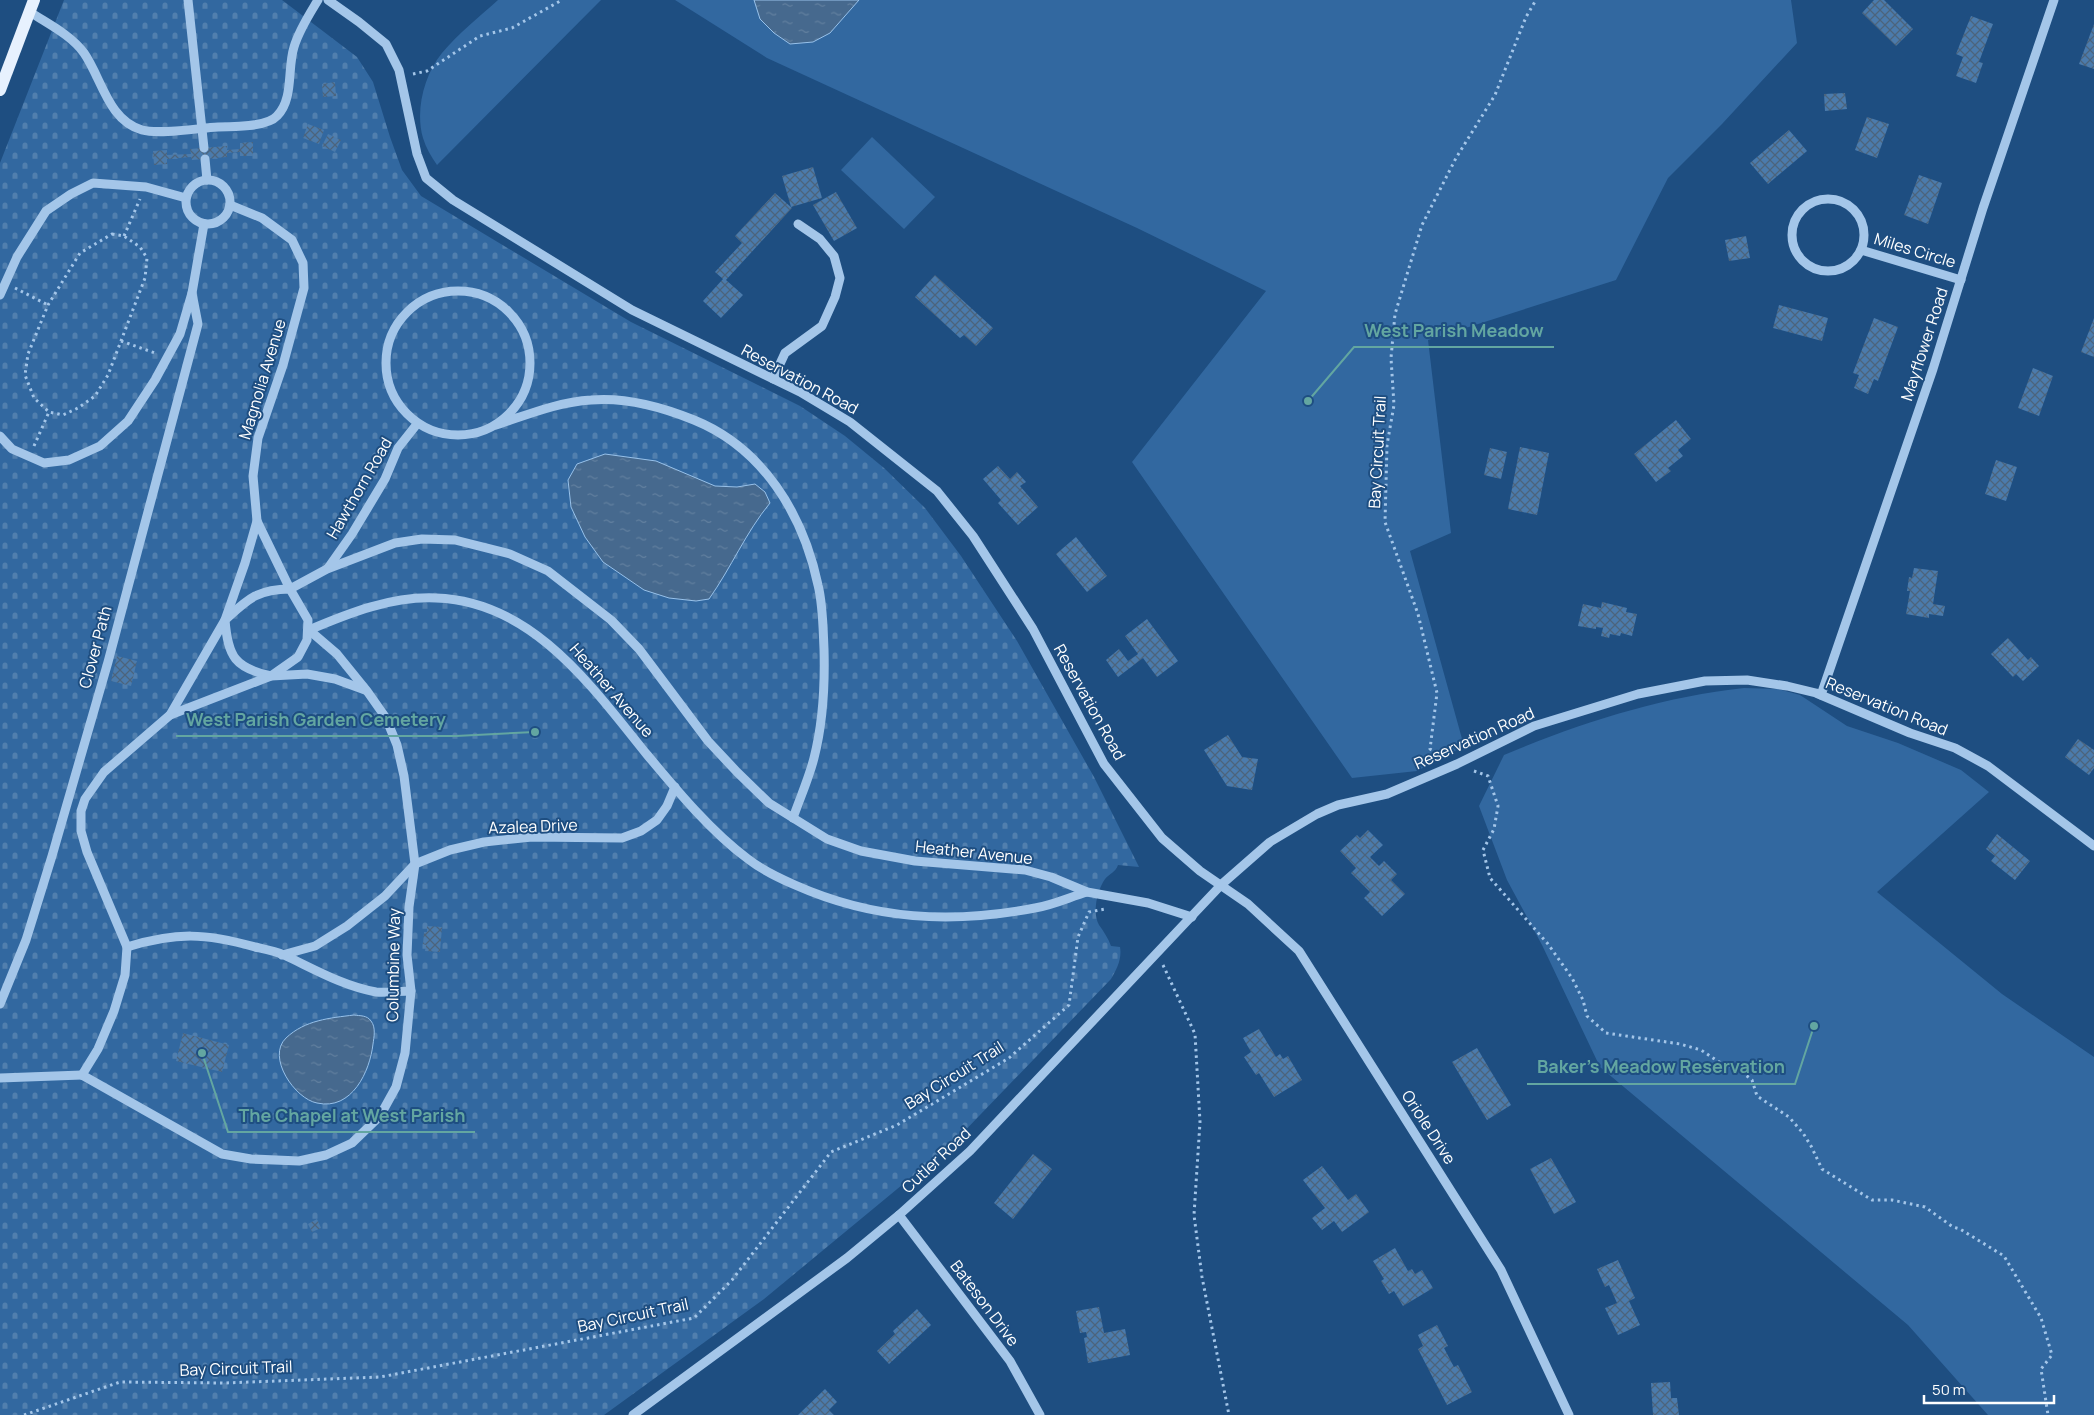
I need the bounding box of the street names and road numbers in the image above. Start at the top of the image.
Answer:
street label: Miles Circle [1871,227,1959,273]
street label: Mayflower Road [1895,284,1953,404]
street label: Magnolia Avenue [233,316,291,442]
street label: Reservation Road [738,339,862,419]
street label: Bay Circuit Trail [1363,395,1391,509]
street label: Hawthorn Road [321,433,397,543]
street label: Clover Path [73,603,117,691]
street label: Heather Avenue [565,638,659,742]
street label: Reservation Road [1049,640,1131,764]
street label: Reservation Road [1823,672,1951,740]
street label: Reservation Road [1410,702,1538,774]
street label: Azalea Drive [488,813,578,839]
street label: Heather Avenue [914,835,1034,869]
street label: Columbine Way [381,907,405,1022]
street label: Bay Circuit Trail [900,1036,1008,1114]
street label: Oriole Drive [1397,1086,1461,1168]
street label: Cutler Road [897,1122,975,1198]
street label: Bateson Drive [945,1256,1025,1350]
street label: Bay Circuit Trail [575,1293,691,1337]
street label: Bay Circuit Trail [179,1355,293,1381]

